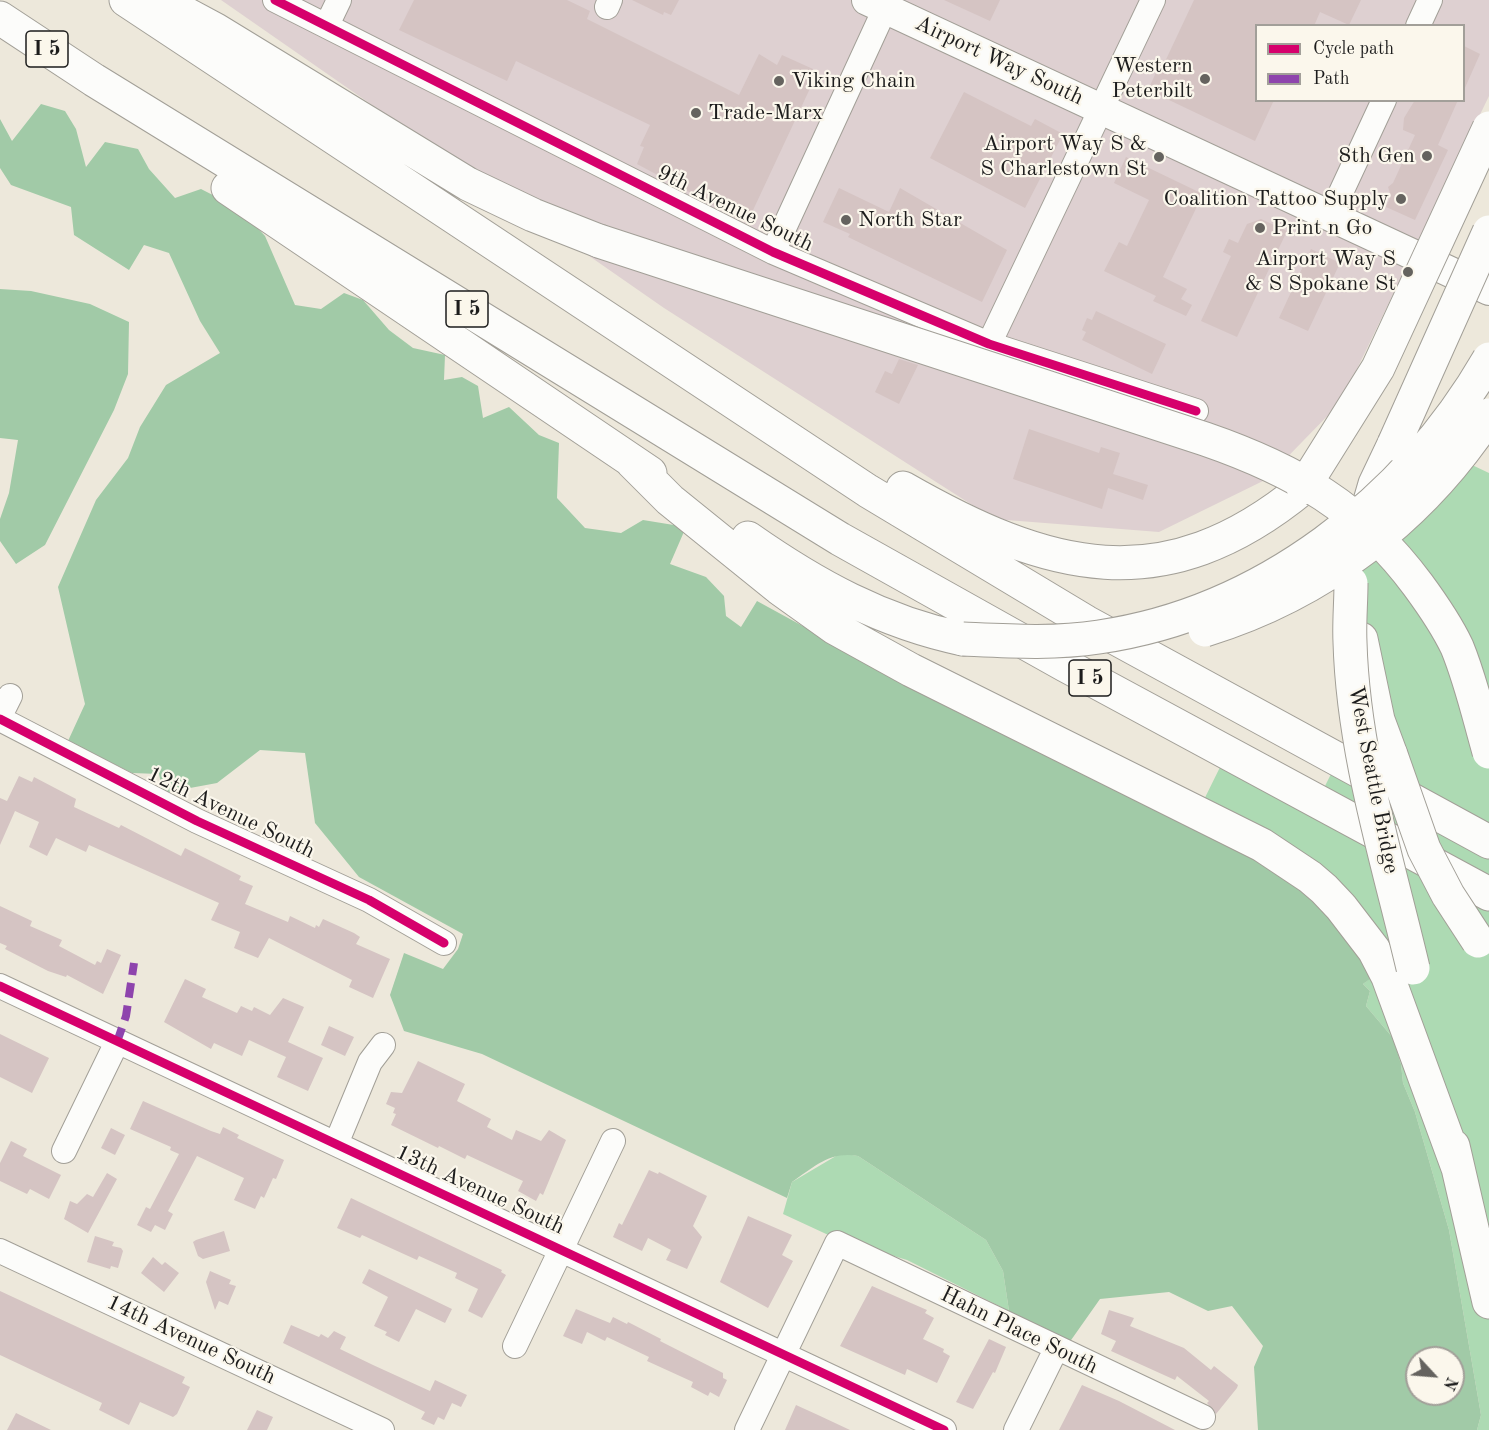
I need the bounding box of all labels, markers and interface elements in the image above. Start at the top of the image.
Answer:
street label: Airport Way South [910,10,1088,112]
legend [1255,24,1465,102]
road number: I 5 [26,31,68,67]
text: Cycle path [1313,40,1394,58]
place label: Western Peterbilt [1111,53,1193,104]
place label: Viking Chain [791,68,916,94]
text: Path [1313,70,1349,88]
marker: Western Peterbilt [1198,72,1212,86]
marker: Viking Chain [772,74,786,88]
place label: Trade-Marx [708,100,823,126]
marker: Trade-Marx [689,106,703,120]
place label: Airport Way S & S Charlestown St [980,131,1147,182]
place label: 8th Gen [1339,143,1415,169]
marker: 8th Gen [1420,149,1434,163]
marker: Airport Way S & S Charlestown St [1152,150,1166,164]
street label: 9th Avenue South [653,160,817,258]
place label: Coalition Tattoo Supply [1163,186,1389,212]
marker: Coalition Tattoo Supply [1394,192,1408,206]
place label: North Star [858,207,962,233]
marker: North Star [839,213,853,227]
place label: Print n Go [1272,215,1372,241]
marker: Print n Go [1253,221,1267,235]
place label: Airport Way S & S Spokane St [1245,246,1396,298]
marker: Airport Way S & S Spokane St [1401,265,1415,279]
road number: I 5 [446,291,488,327]
road number: I 5 [1069,660,1111,696]
street label: West Seattle Bridge [1342,684,1404,876]
street label: 12th Avenue South [143,761,319,865]
street label: 13th Avenue South [391,1139,569,1241]
street label: Hahn Place South [936,1281,1102,1381]
street label: 14th Avenue South [102,1289,280,1391]
north arrow [1405,1346,1465,1406]
text: N [1440,1374,1459,1392]

